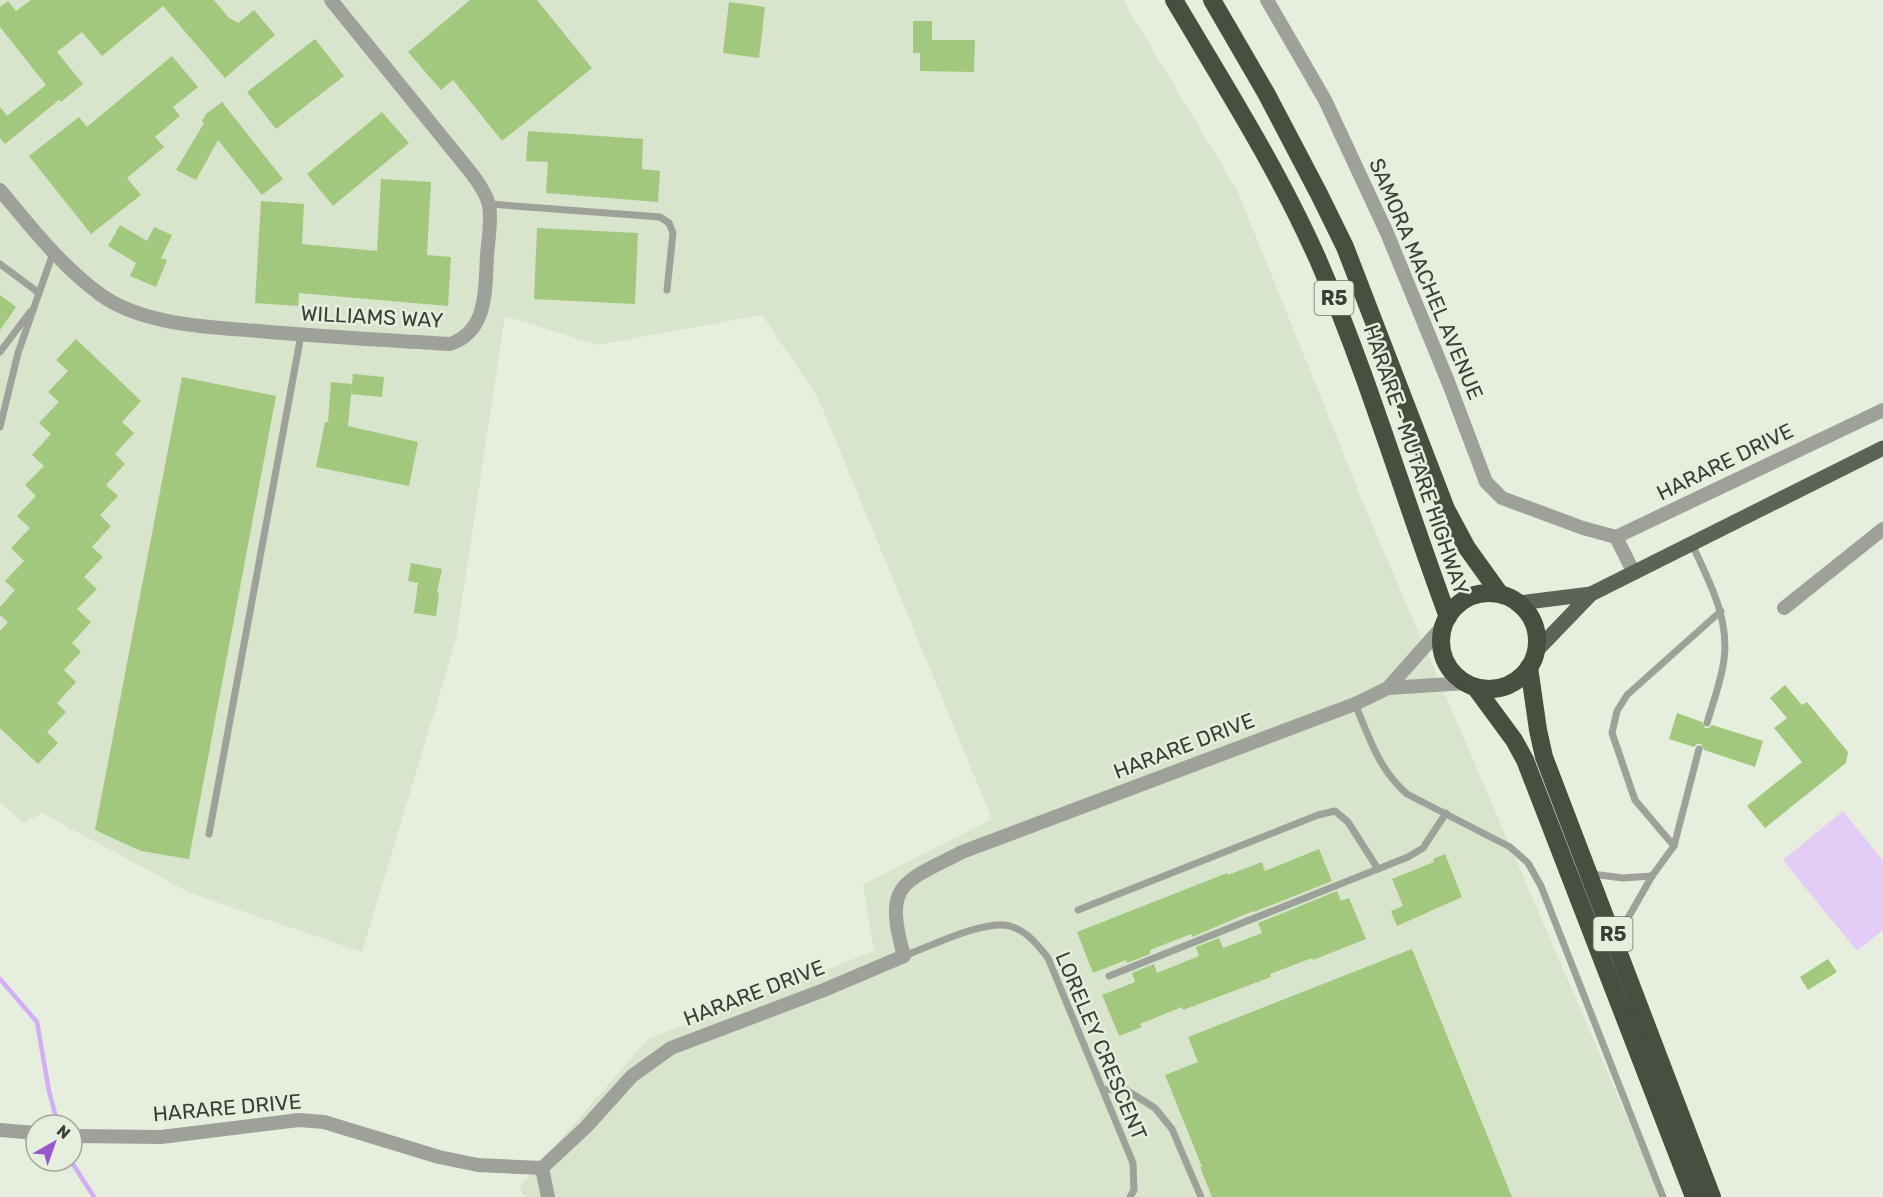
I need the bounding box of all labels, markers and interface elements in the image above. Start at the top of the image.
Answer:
street label: SAMORA MACHEL AVENUE [1364,154,1489,403]
road number: R5 [1314,281,1354,315]
street label: WILLIAMS WAY [300,300,444,333]
street label: HARARE - MUTARE HIGHWAY [1358,322,1475,598]
street label: HARARE DRIVE [1652,418,1797,505]
street label: HARARE DRIVE [1110,707,1258,784]
road number: R5 [1594,917,1632,951]
street label: LORELEY CRESCENT [1050,948,1152,1144]
street label: HARARE DRIVE [680,954,828,1031]
street label: HARARE DRIVE [152,1089,302,1126]
north arrow [24,1113,84,1173]
text: N [53,1121,74,1143]

